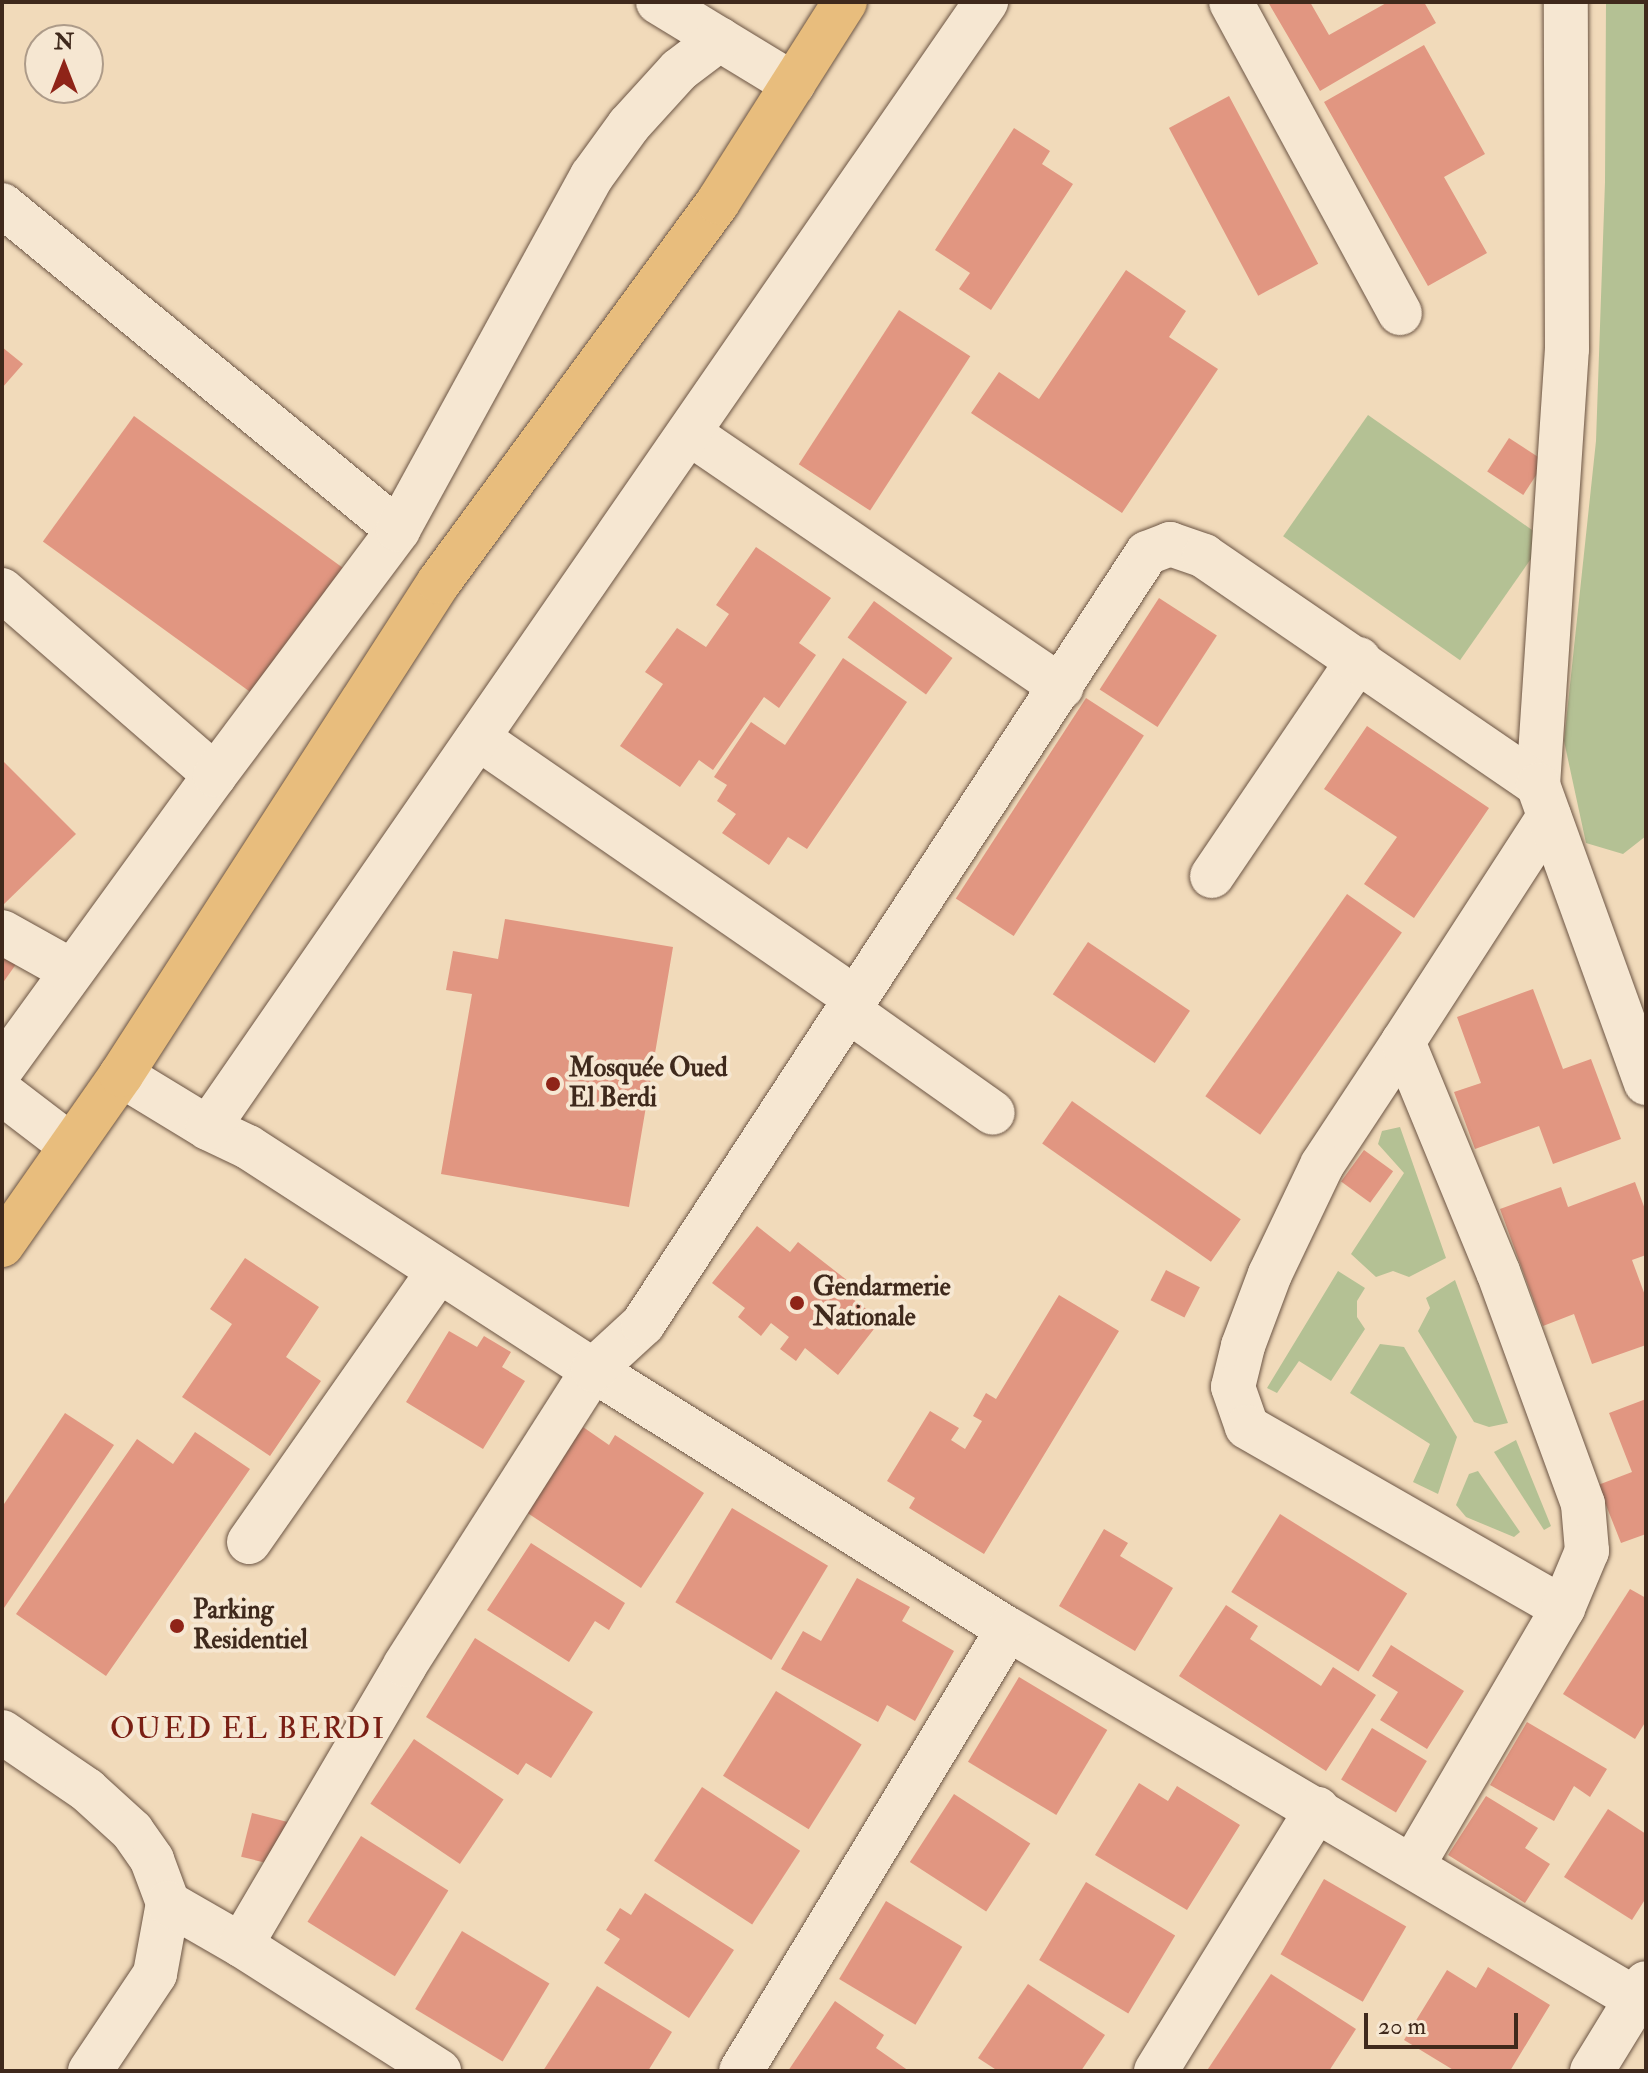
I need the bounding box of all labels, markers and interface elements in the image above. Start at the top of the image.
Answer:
north arrow [24,24,104,104]
text: N [54,28,74,56]
place label: Mosquée Oued El Berdi [569,1053,728,1114]
marker: Mosquée Oued El Berdi [544,1075,562,1093]
place label: Gendarmerie Nationale [813,1272,951,1334]
marker: Gendarmerie Nationale [788,1294,806,1312]
place label: Parking Residentiel [193,1595,308,1656]
marker: Parking Residentiel [168,1617,186,1635]
district label: OUED EL BERDI [110,1711,386,1747]
scale bar [1368,1997,1522,2047]
text: 20 m [1378,2011,1426,2042]

